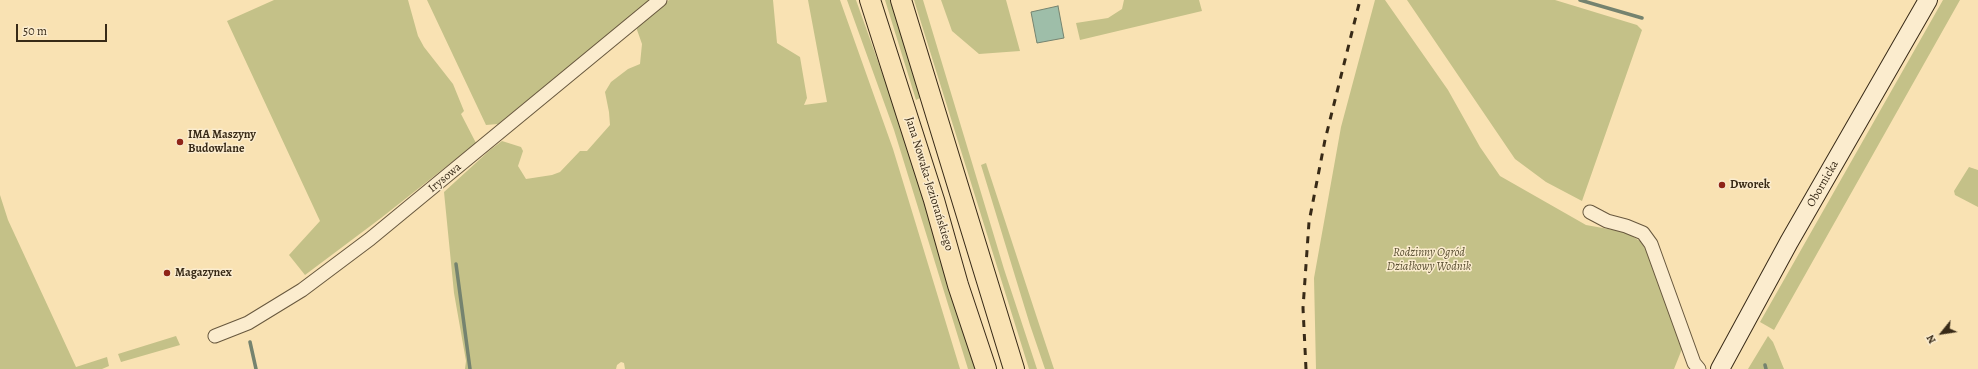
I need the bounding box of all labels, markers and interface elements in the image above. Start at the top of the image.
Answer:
scale bar [18,16,109,42]
text: 50 m [23,23,47,39]
street label: Jana Nowaka-Jeziorańskiego [902,115,956,253]
place label: IMA Maszyny Budowlane [188,128,256,156]
marker: IMA Maszyny Budowlane [175,137,185,147]
street label: Obornicka [1804,158,1842,210]
street label: Irysowa [426,160,464,196]
place label: Dworek [1730,178,1770,192]
marker: Dworek [1717,180,1727,190]
park label: Rodzinny Ogród Działkowy Wodnik [1387,246,1471,274]
place label: Magazynex [175,266,232,280]
marker: Magazynex [162,268,172,278]
north arrow [1922,313,1962,353]
text: N [1923,332,1940,346]

